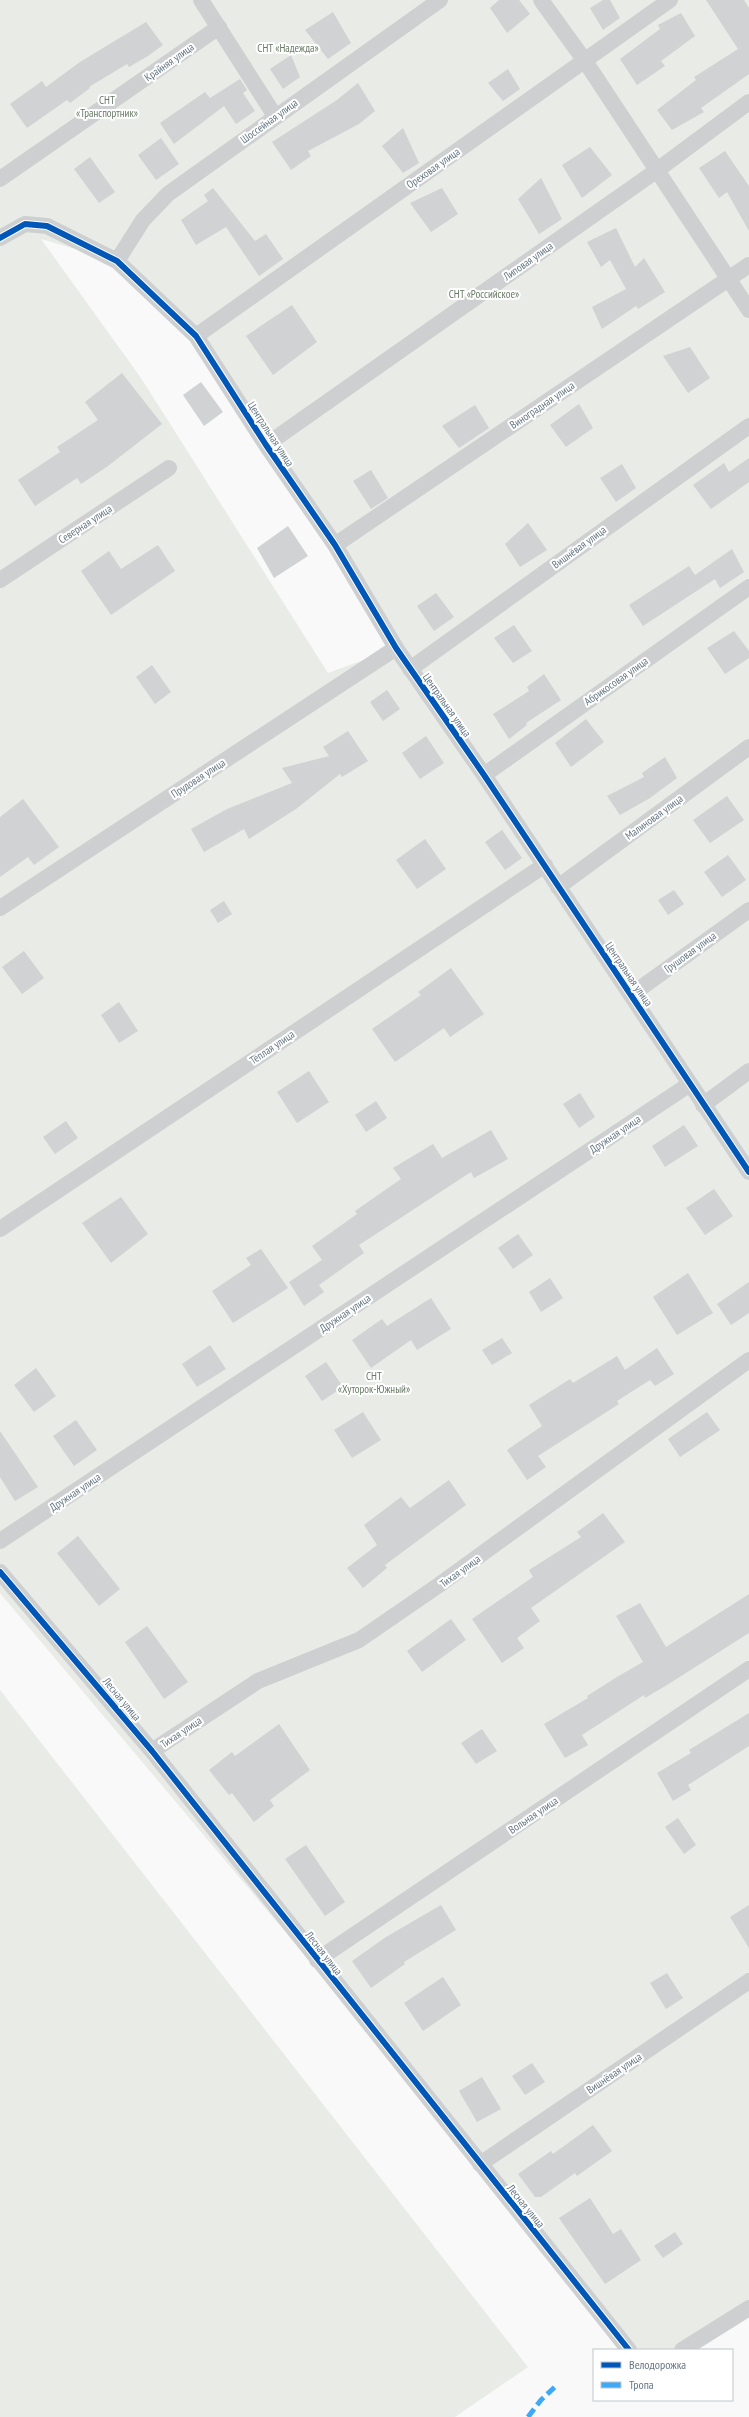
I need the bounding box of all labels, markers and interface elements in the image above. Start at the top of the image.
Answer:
street label: Крайняя улица [141,40,197,84]
park label: СНТ «Надежда» [257,41,319,55]
park label: СНТ «Транспортник» [76,93,138,120]
street label: Шоссейная улица [238,95,300,147]
street label: Ореховая улица [403,144,463,192]
street label: Липовая улица [500,239,556,284]
park label: СНТ «Российское» [449,287,519,301]
street label: Виноградная улица [507,378,577,432]
street label: Центральная улица [245,399,297,469]
street label: Северная улица [55,501,115,547]
street label: Вишнёвая улица [549,523,609,571]
street label: Абрикосовая улица [581,654,651,708]
street label: Центральная улица [420,670,474,740]
street label: Прудовая улица [168,755,228,801]
street label: Малиновая улица [622,791,686,843]
street label: Грушовая улица [661,928,719,976]
street label: Центральная улица [602,939,656,1009]
street label: Тёплая улица [247,1027,297,1067]
street label: Дружная улица [587,1112,643,1156]
street label: Дружная улица [317,1291,373,1335]
park label: СНТ «Хуторок-Южный» [338,1369,410,1396]
street label: Дружная улица [47,1470,103,1514]
street label: Тихая улица [437,1552,483,1590]
street label: Лесная улица [99,1674,144,1723]
street label: Тихая улица [158,1713,204,1751]
street label: Вольная улица [506,1793,560,1837]
street label: Лесная улица [302,1927,346,1978]
street label: Вишнёвая улица [584,2049,644,2097]
street label: Лесная улица [504,2181,548,2231]
legend [593,2349,733,2401]
text: Велодорожка [629,2357,686,2372]
text: Тропа [629,2377,654,2392]

